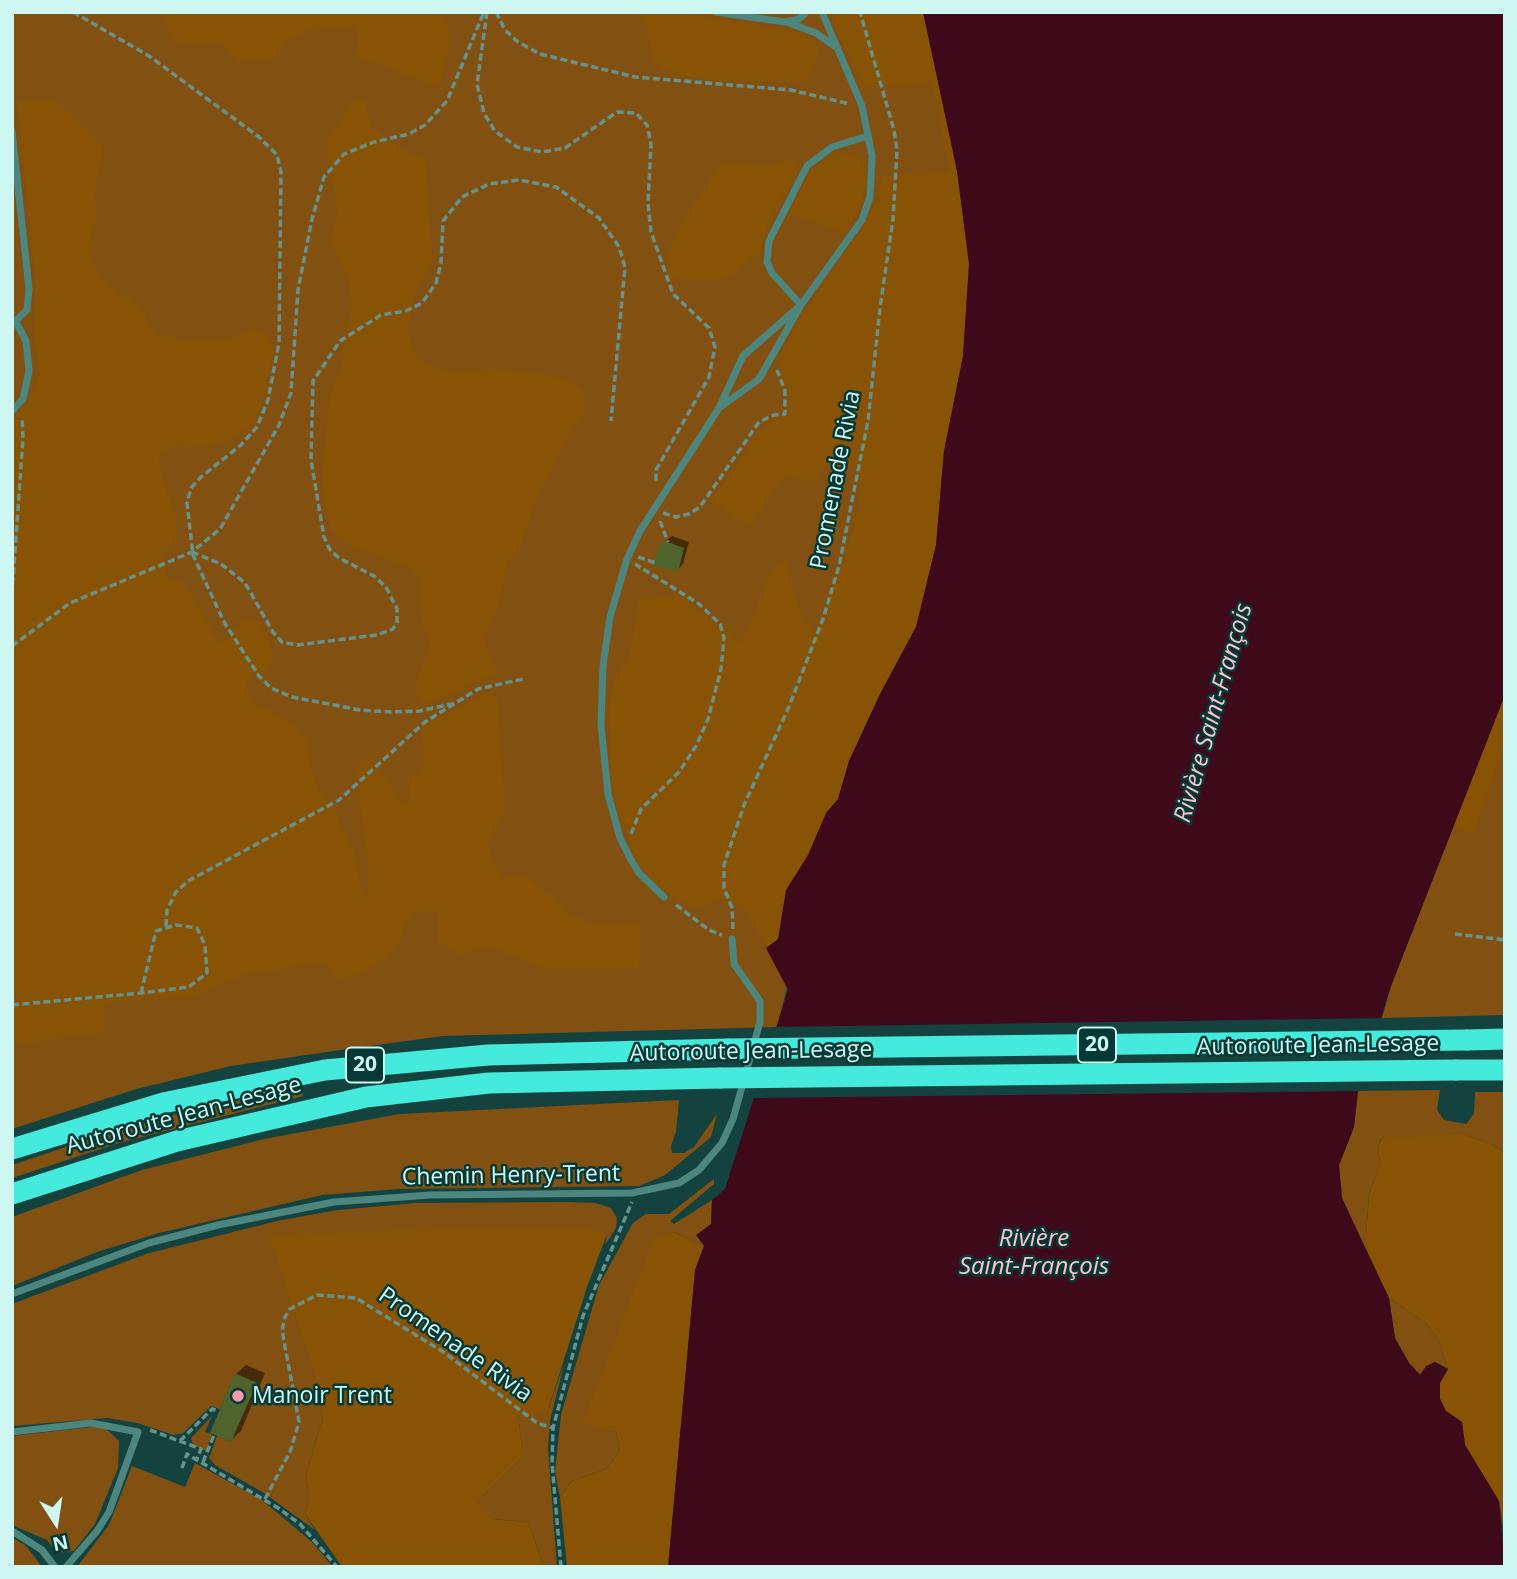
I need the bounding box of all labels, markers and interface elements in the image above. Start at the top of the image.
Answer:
street label: Promenade Rivia [805,388,867,572]
water label: Rivière Saint-François [1169,600,1259,826]
road number: 20 [1078,1028,1116,1062]
street label: Autoroute Jean-Lesage [1196,1030,1440,1062]
street label: Autoroute Jean-Lesage [629,1036,873,1068]
road number: 20 [346,1048,384,1082]
street label: Autoroute Jean-Lesage [63,1071,305,1161]
street label: Chemin Henry-Trent [402,1160,620,1192]
water label: Rivière Saint-François [959,1225,1109,1281]
street label: Promenade Rivia [373,1282,537,1408]
place label: Manoir Trent [252,1382,392,1410]
marker: Manoir Trent [230,1388,246,1404]
north arrow [21,1488,91,1558]
text: N [50,1529,71,1558]

